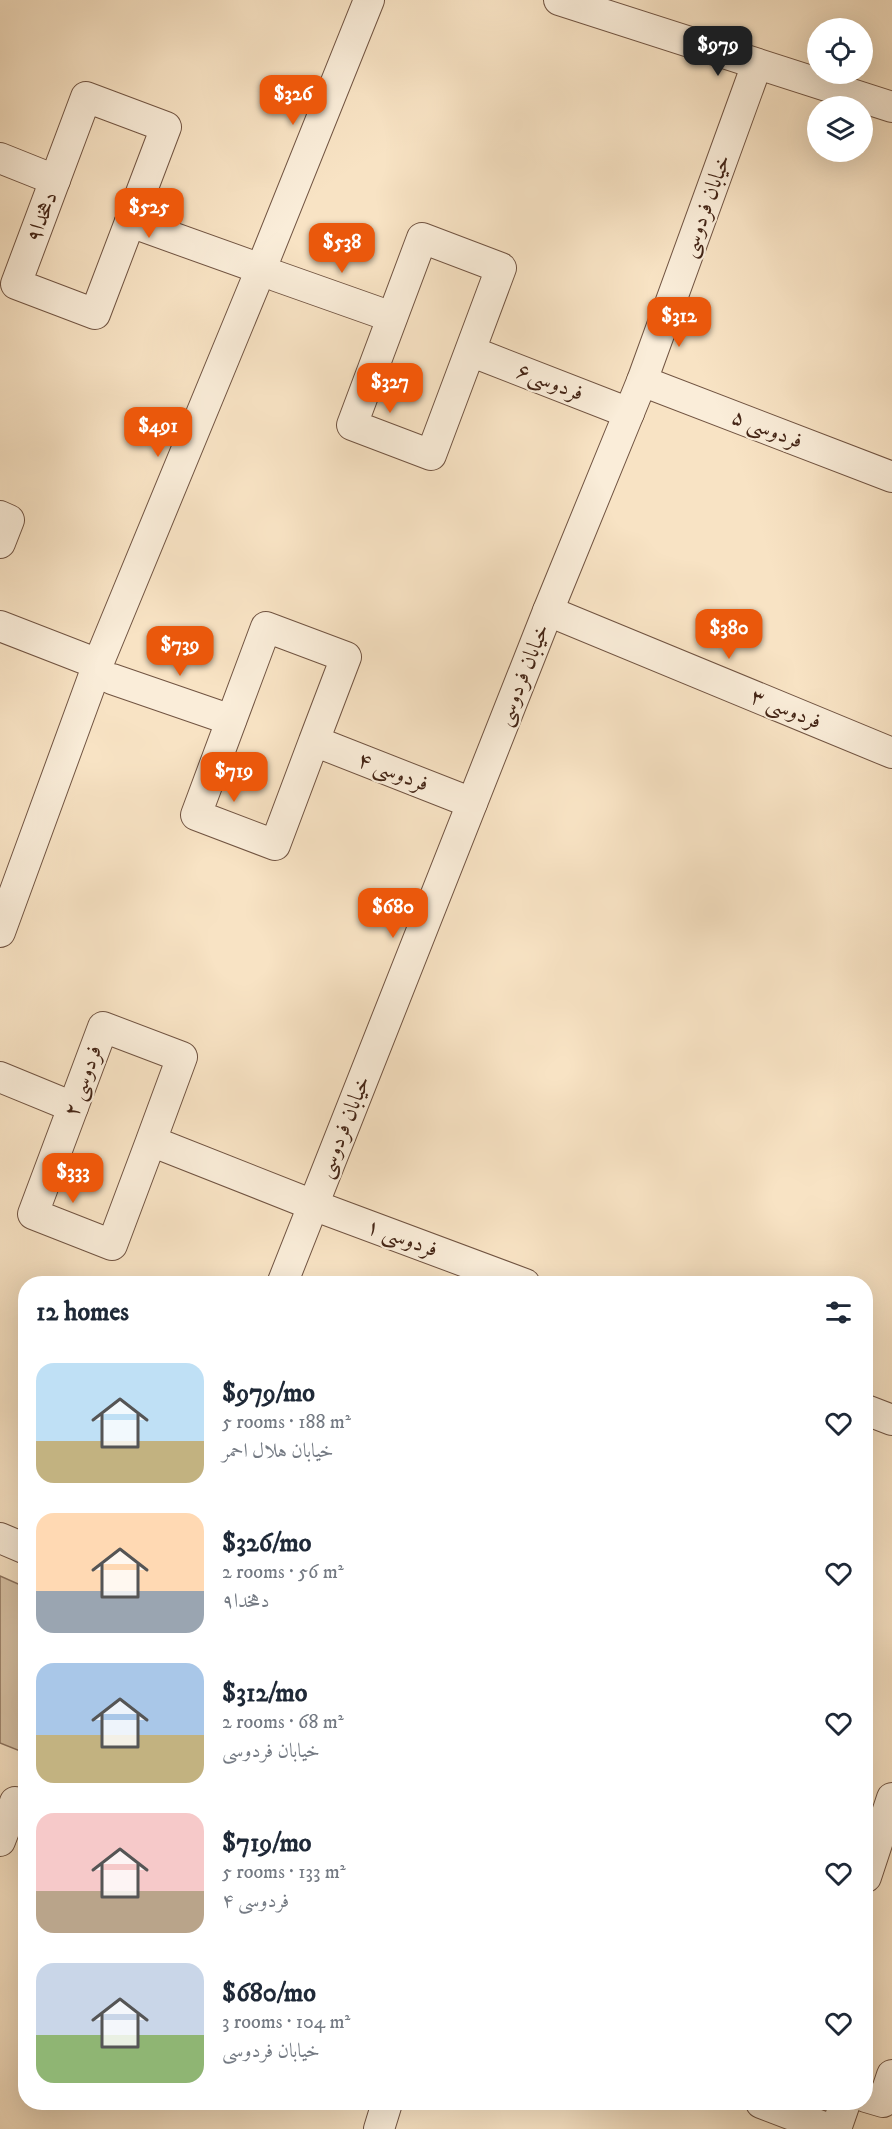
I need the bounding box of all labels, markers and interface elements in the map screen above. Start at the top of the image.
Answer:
map controls [807,18,873,162]
button: locate [807,18,873,84]
pin: $979 [682,26,754,77]
text: $979 [697,33,739,58]
pin: $326 [257,75,329,126]
text: $326 [274,82,312,107]
button: layers [807,96,873,162]
street label: خیابان فردوسی [675,151,738,262]
street label: دهخدا۹ [20,188,64,246]
pin: $525 [113,188,185,239]
text: $525 [129,195,169,220]
pin: $538 [306,223,378,274]
text: $538 [323,230,361,255]
pin: $312 [643,297,715,348]
text: $312 [661,304,697,329]
street label: فردوسی۶ [512,357,587,408]
pin: $327 [354,363,426,414]
text: $327 [371,370,409,395]
street label: فردوسی ۵ [727,403,806,456]
pin: $491 [122,407,194,458]
text: $491 [138,414,178,439]
pin: $380 [693,609,765,660]
text: $380 [709,616,749,641]
street label: خیابان فردوسی [490,620,557,730]
pin: $739 [144,626,216,677]
text: $739 [161,633,199,658]
street label: فردوسی ۳ [746,683,825,736]
street label: فردوسی ۴ [353,746,432,799]
pin: $719 [198,752,270,803]
text: $719 [215,759,253,784]
pin: $680 [357,888,429,939]
text: $680 [372,895,414,920]
street label: فردوسی ۲ [58,1042,109,1121]
street label: خیابان فردوسی [311,1072,378,1182]
pin: $333 [37,1153,109,1204]
text: $333 [56,1160,90,1185]
street label: فردوسی ۱ [362,1213,441,1264]
text: 12 homes [36,1296,129,1329]
icon: filters [822,1296,855,1329]
text: $979/mo [222,1377,315,1410]
icon: home [84,1387,156,1459]
icon: heart [822,1407,855,1440]
text: 5 rooms · 188 m² [222,1410,351,1435]
text: خیابان هلال احمر [222,1439,334,1464]
text: $326/mo [222,1527,311,1560]
icon: home [84,1537,156,1609]
icon: heart [822,1557,855,1590]
text: 2 rooms · 56 m² [222,1560,344,1585]
text: دهخدا۹ [222,1589,269,1614]
text: $312/mo [222,1677,307,1710]
icon: home [84,1687,156,1759]
icon: heart [822,1707,855,1740]
text: 2 rooms · 68 m² [222,1710,344,1735]
text: خیابان فردوسی [222,1739,320,1764]
text: $719/mo [222,1827,312,1860]
icon: home [84,1837,156,1909]
icon: heart [822,1857,855,1890]
text: 5 rooms · 133 m² [222,1860,346,1885]
text: فردوسی ۴ [222,1889,289,1914]
text: $680/mo [222,1977,316,2010]
icon: home [84,1987,156,2059]
icon: heart [822,2007,855,2040]
text: 3 rooms · 104 m² [222,2010,350,2035]
text: خیابان فردوسی [222,2039,320,2064]

